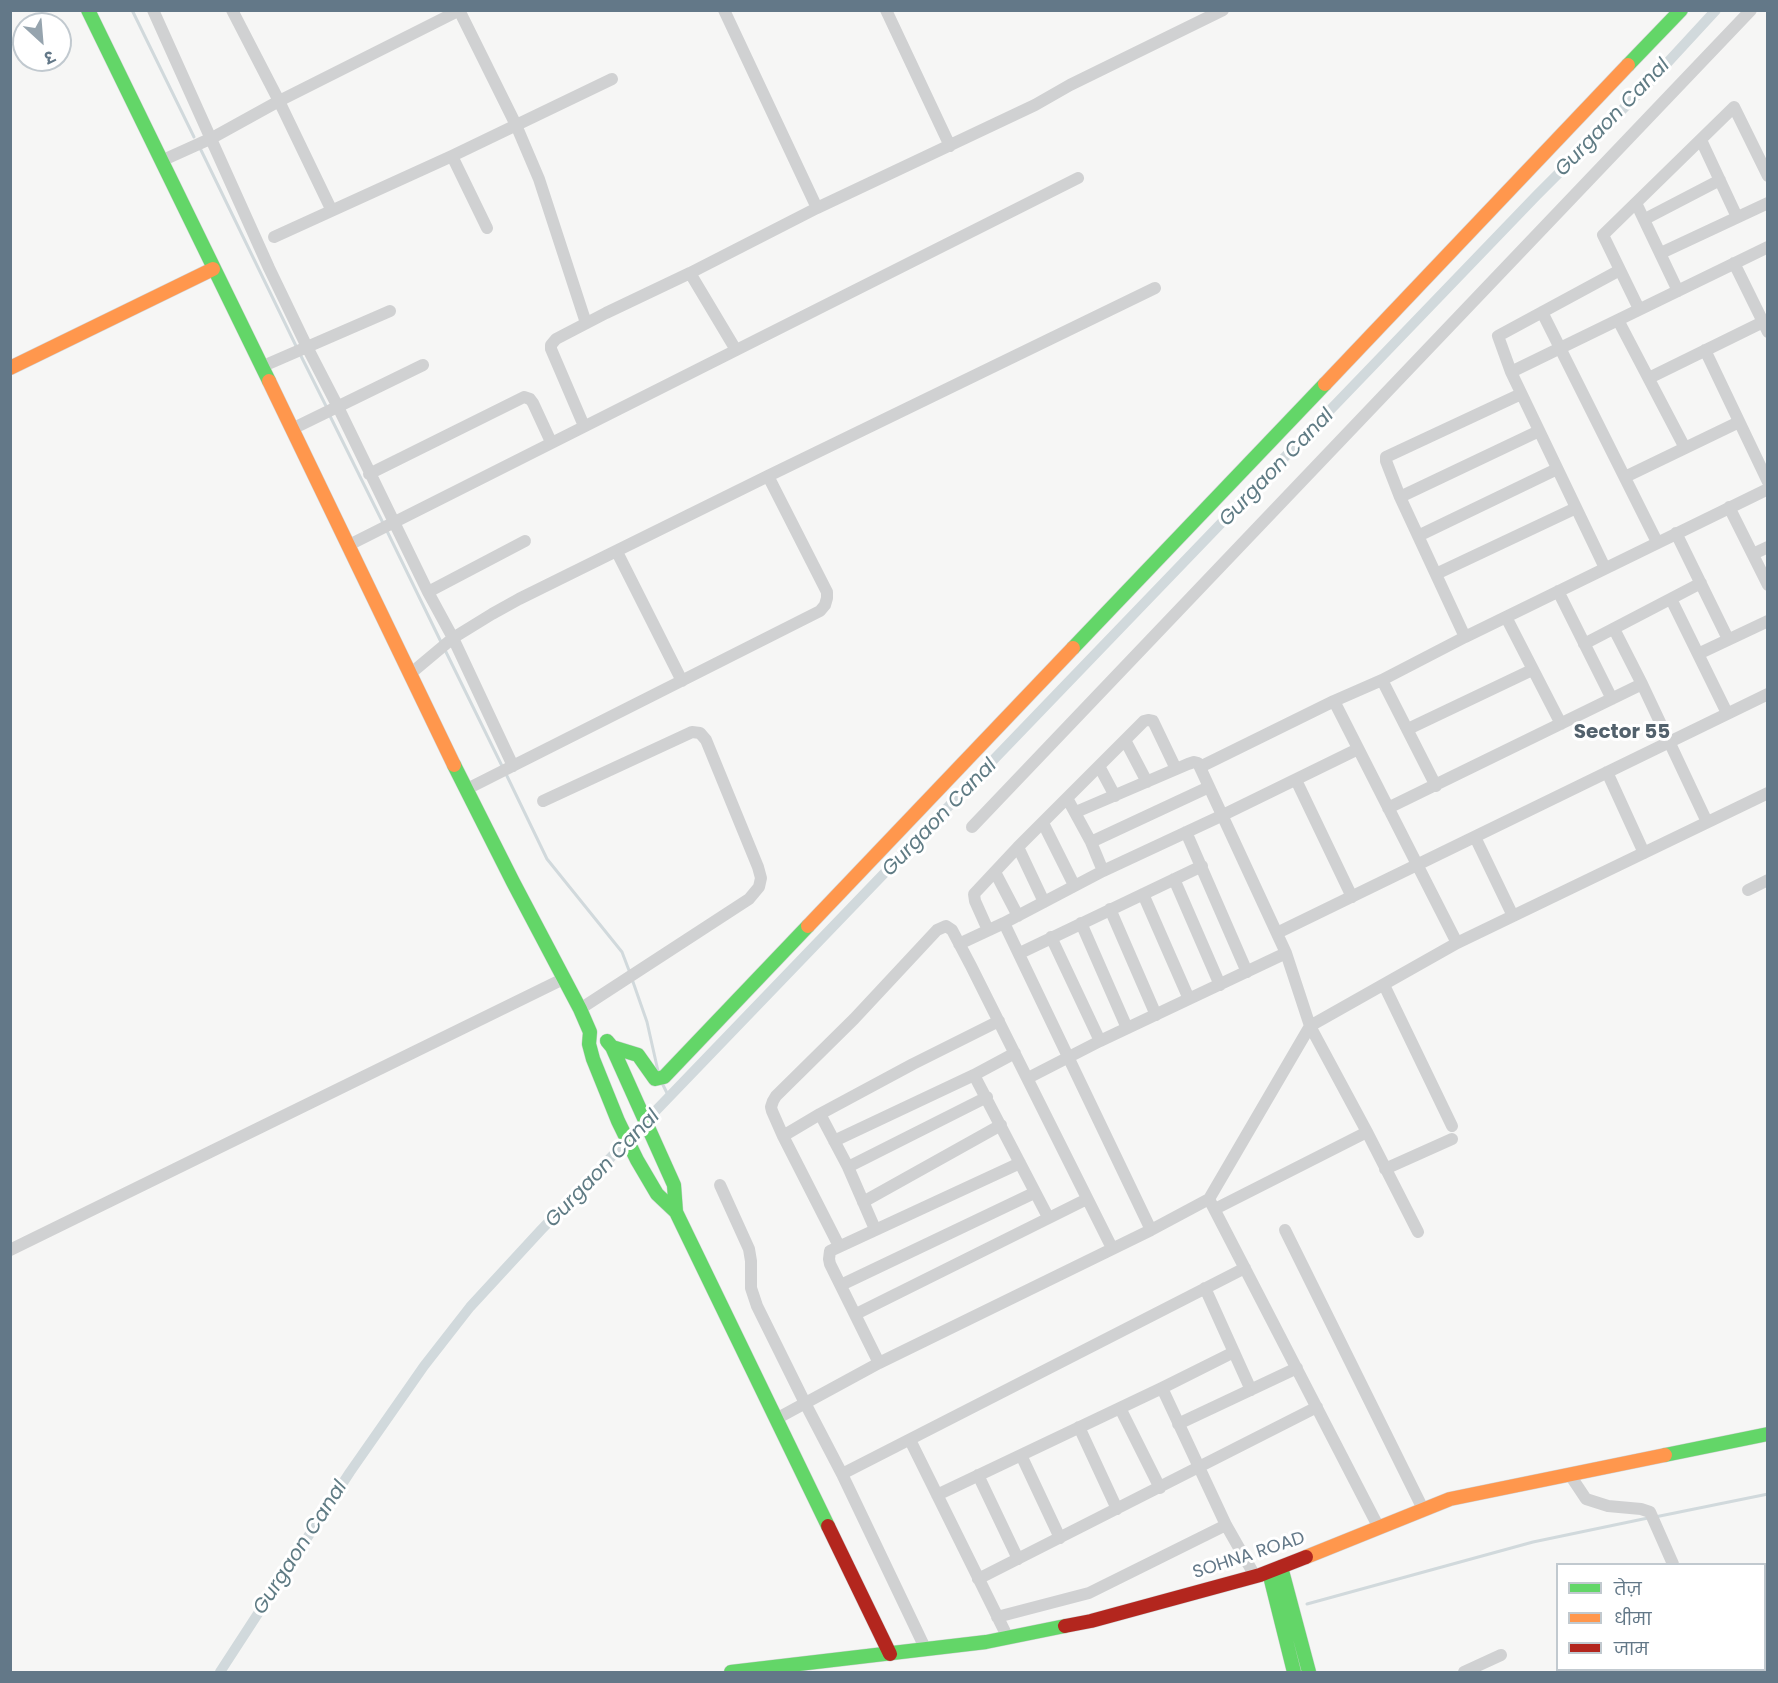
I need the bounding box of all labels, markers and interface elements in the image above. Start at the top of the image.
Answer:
north arrow [12,12,72,72]
text: उ [40,45,58,69]
water label: Gurgaon Canal [1551,54,1675,182]
water label: Gurgaon Canal [1215,404,1339,532]
district label: Sector 55 [1574,721,1670,745]
water label: Gurgaon Canal [878,754,1002,882]
water label: Gurgaon Canal [541,1105,665,1233]
water label: Gurgaon Canal [249,1477,353,1619]
street label: SOHNA ROAD [1190,1528,1308,1584]
legend [1556,1563,1766,1671]
text: तेज़ [1614,1576,1642,1601]
text: धीमा [1614,1606,1652,1631]
text: जाम [1614,1636,1649,1661]

